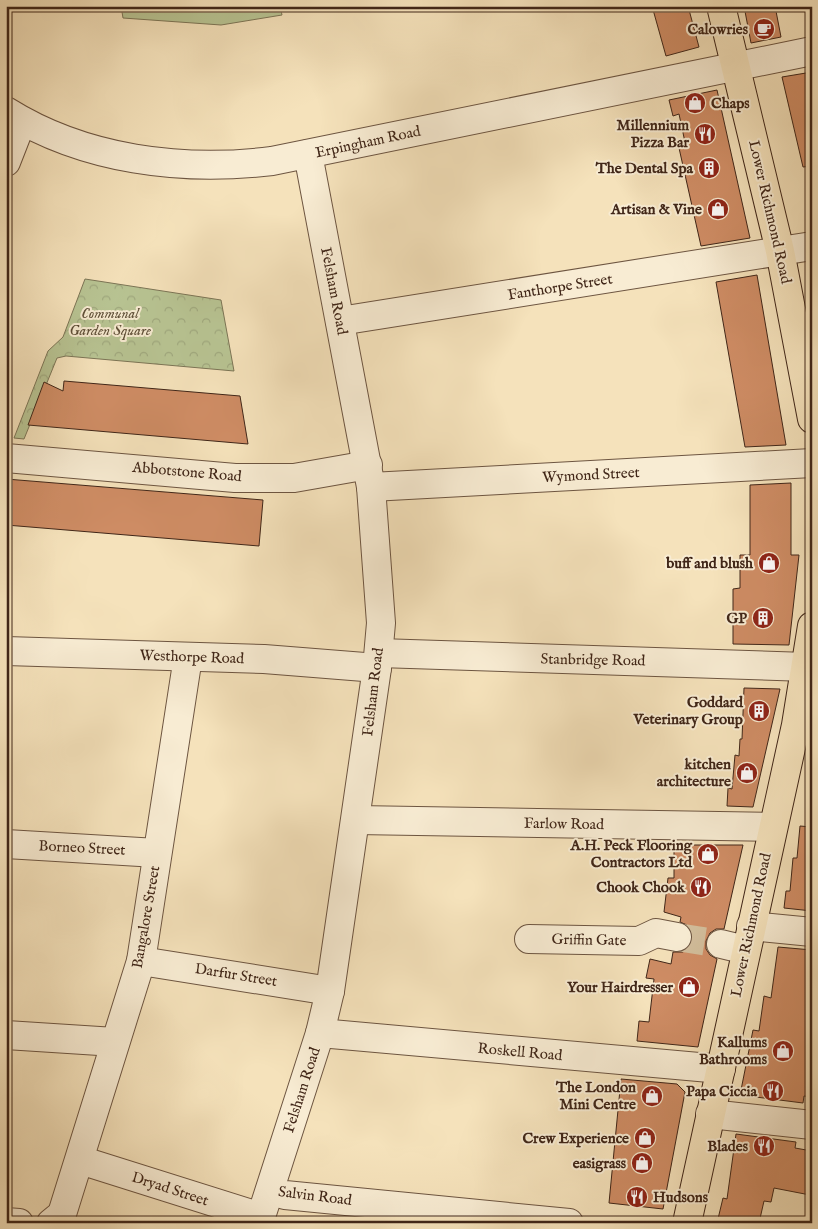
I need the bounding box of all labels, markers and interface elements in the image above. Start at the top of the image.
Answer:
cafe icon: Calowries [752,17,776,41]
place label: Calowries [687,20,749,39]
shop icon: Chaps [683,91,707,115]
place label: Chaps [711,94,750,113]
place label: Millennium Pizza Bar [617,116,689,152]
street label: Erpingham Road [314,121,423,162]
restaurant icon: Millennium Pizza Bar [693,122,717,146]
street label: Lower Richmond Road [744,138,796,287]
building icon: The Dental Spa [697,156,721,180]
place label: The Dental Spa [595,159,694,178]
shop icon: Artisan & Vine [706,197,730,221]
place label: Artisan & Vine [610,200,702,219]
street label: Felsham Road [316,246,352,337]
street label: Fanthorpe Street [506,269,614,305]
park label: Communal Garden Square [69,304,151,340]
street label: Abbotstone Road [130,458,244,486]
street label: Wymond Street [542,463,640,487]
shop icon: buff and blush [757,551,781,575]
place label: buff and blush [665,554,754,573]
building icon: GP [751,606,775,630]
place label: GP [726,609,747,628]
street label: Westhorpe Road [139,646,246,668]
street label: Felsham Road [358,646,388,737]
street label: Stanbridge Road [540,650,647,670]
place label: Goddard Veterinary Group [633,693,744,729]
building icon: Goddard Veterinary Group [747,699,771,723]
place label: kitchen architecture [657,755,731,791]
shop icon: kitchen architecture [735,761,759,785]
street label: Farlow Road [524,814,605,834]
street label: Borneo Street [38,836,126,860]
place label: A.H. Peck Flooring Contractors Ltd [570,836,693,872]
shop icon: A.H. Peck Flooring Contractors Ltd [696,842,720,866]
street label: Lower Richmond Road [726,850,776,999]
street label: Bangalore Street [128,864,164,970]
restaurant icon: Chook Chook [689,875,713,899]
place label: Chook Chook [596,878,686,897]
street label: Griffin Gate [551,930,627,950]
street label: Darfur Street [193,959,279,991]
shop icon: Your Hairdresser [677,975,701,999]
place label: Your Hairdresser [567,978,673,997]
place label: Kallums Bathrooms [699,1033,768,1069]
street label: Roskell Road [477,1039,564,1065]
shop icon: Kallums Bathrooms [771,1039,795,1063]
street label: Felsham Road [279,1044,325,1135]
place label: The London Mini Centre [555,1078,636,1114]
restaurant icon: Papa Ciccia [761,1079,785,1103]
place label: Papa Ciccia [686,1082,758,1101]
shop icon: The London Mini Centre [640,1084,664,1108]
shop icon: Crew Experience [633,1126,657,1150]
place label: Crew Experience [522,1129,629,1148]
restaurant icon: Blades [752,1134,776,1158]
place label: Blades [707,1137,749,1156]
shop icon: easigrass [630,1151,654,1175]
place label: easigrass [573,1154,627,1173]
street label: Dryad Street [129,1168,211,1210]
street label: Salvin Road [277,1182,354,1210]
restaurant icon: Hudsons [625,1185,649,1209]
place label: Hudsons [653,1188,709,1207]

